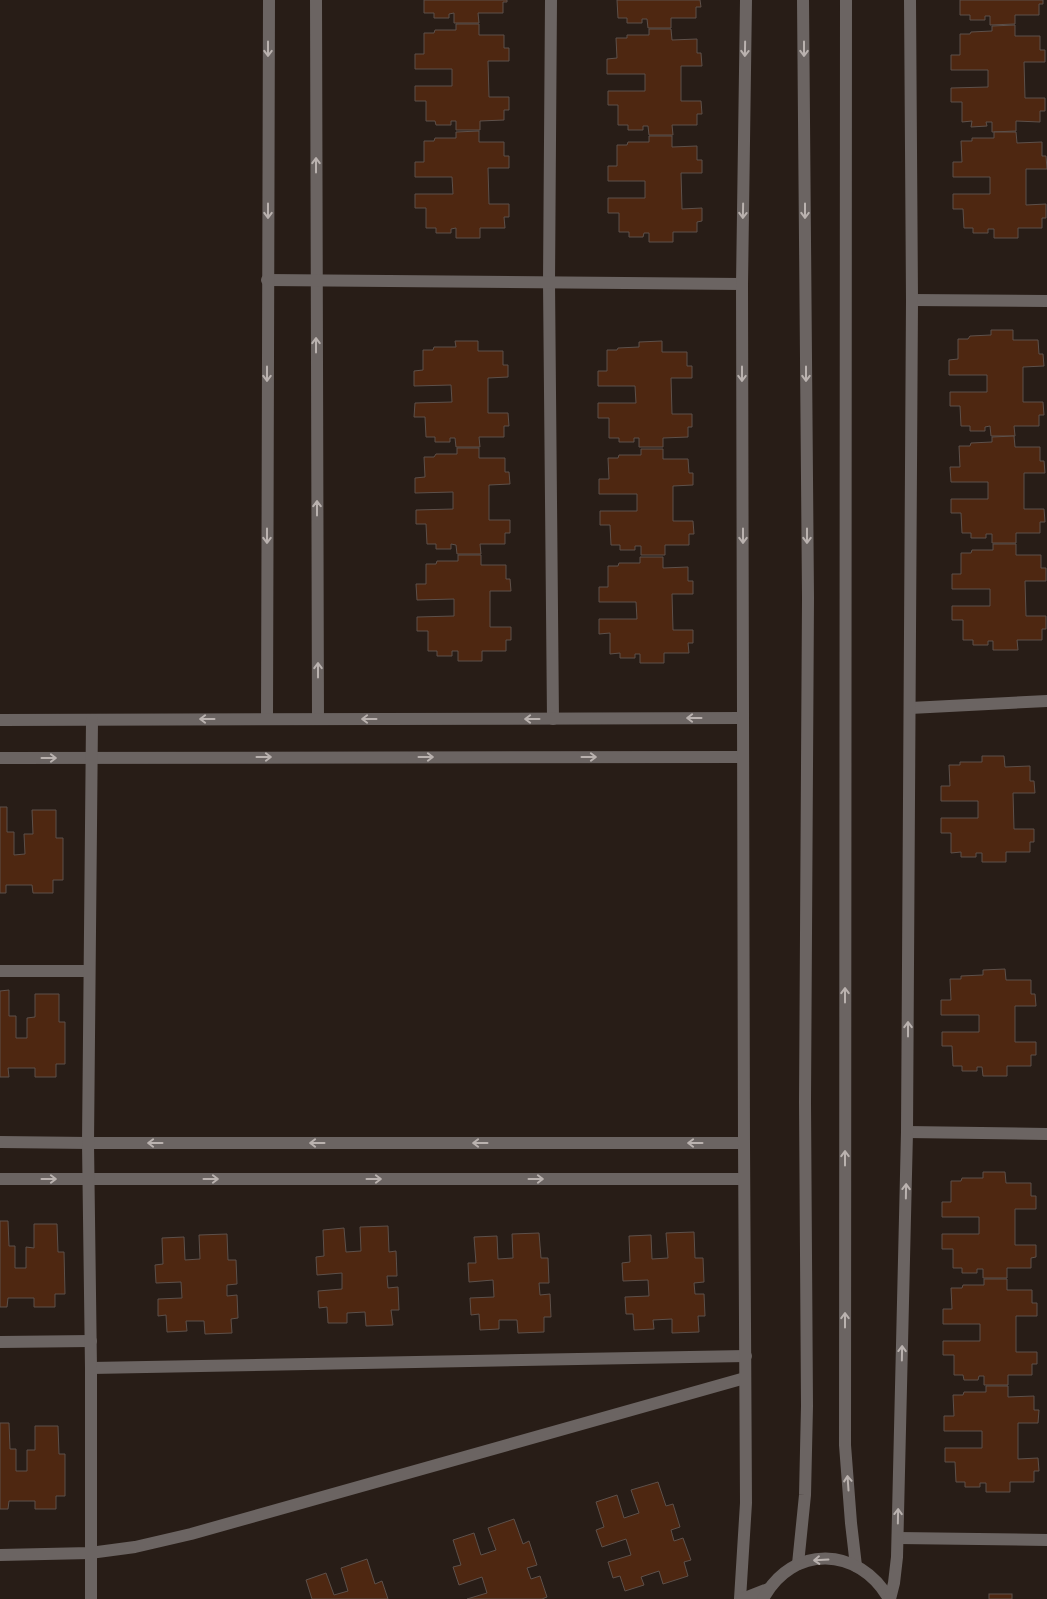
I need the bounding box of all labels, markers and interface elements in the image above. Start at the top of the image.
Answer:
one-way arrow [263,40,273,56]
one-way arrow [741,40,750,56]
one-way arrow [799,40,809,56]
one-way arrow [311,157,321,174]
one-way arrow [263,202,273,219]
one-way arrow [738,202,748,219]
one-way arrow [800,202,810,219]
one-way arrow [311,337,321,354]
one-way arrow [262,365,272,381]
one-way arrow [737,365,747,381]
one-way arrow [801,365,811,381]
one-way arrow [312,500,322,516]
one-way arrow [262,528,272,544]
one-way arrow [738,528,748,544]
one-way arrow [802,528,812,544]
one-way arrow [313,662,323,678]
one-way arrow [687,713,703,723]
one-way arrow [199,714,216,724]
one-way arrow [362,714,378,724]
one-way arrow [524,714,540,724]
one-way arrow [255,752,271,762]
one-way arrow [418,752,434,762]
one-way arrow [580,752,596,762]
one-way arrow [40,753,56,763]
one-way arrow [840,987,850,1004]
one-way arrow [903,1021,913,1037]
one-way arrow [147,1138,164,1148]
one-way arrow [310,1138,326,1148]
one-way arrow [472,1138,488,1148]
one-way arrow [687,1138,704,1148]
one-way arrow [840,1150,850,1166]
one-way arrow [40,1174,56,1184]
one-way arrow [202,1174,219,1184]
one-way arrow [365,1174,381,1184]
one-way arrow [528,1174,544,1184]
one-way arrow [901,1183,911,1200]
one-way arrow [840,1312,850,1328]
one-way arrow [897,1346,907,1362]
one-way arrow [843,1475,853,1491]
one-way arrow [893,1508,903,1524]
one-way arrow [813,1555,829,1564]

